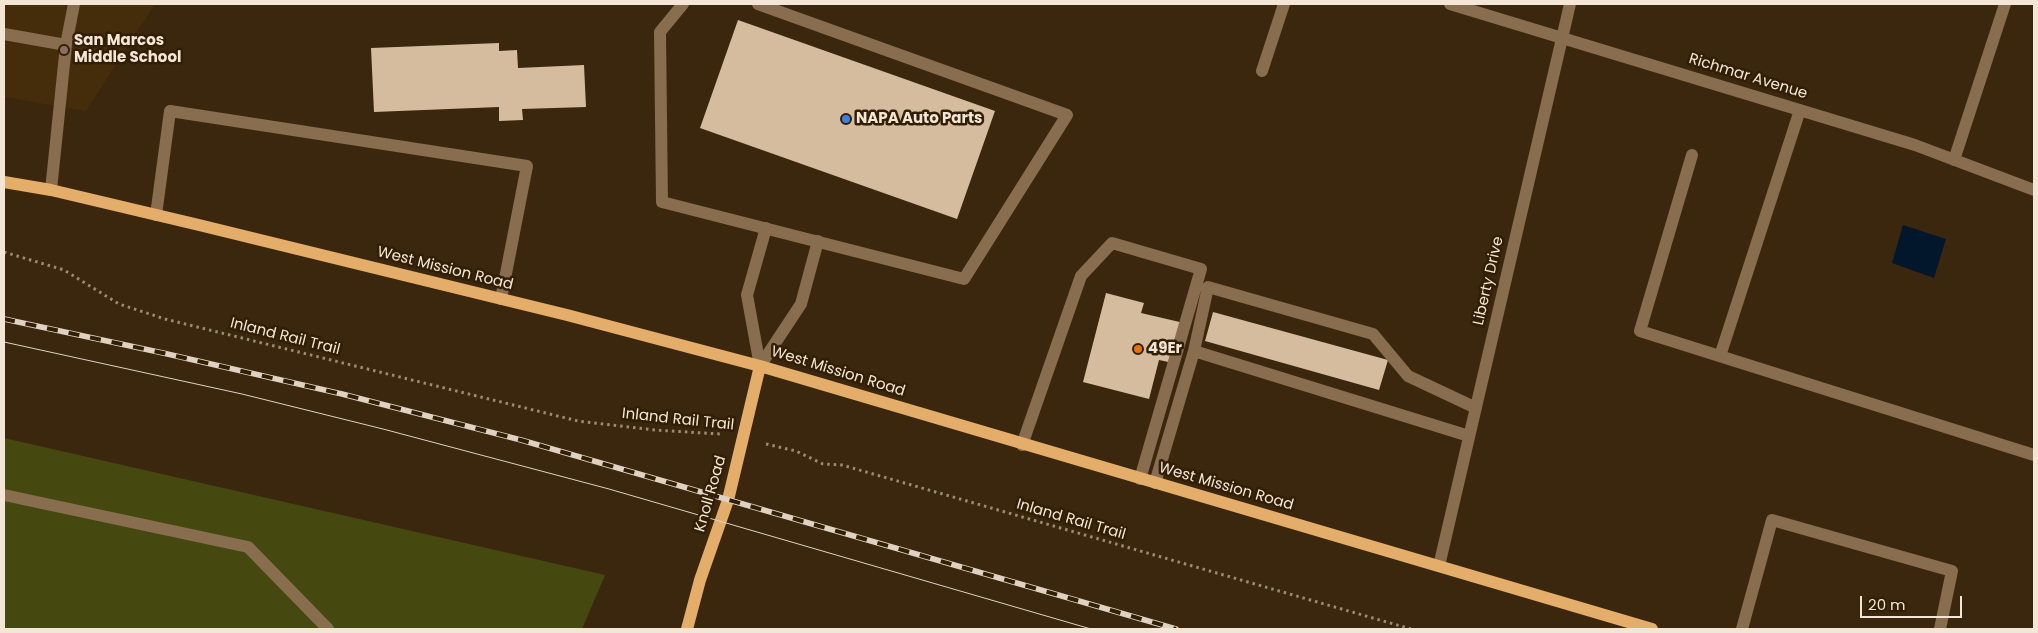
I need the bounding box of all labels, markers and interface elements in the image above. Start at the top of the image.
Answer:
place label: San Marcos Middle School [74,32,181,67]
marker: San Marcos Middle School [58,44,70,56]
street label: Richmar Avenue [1687,50,1809,104]
place label: NAPA Auto Parts [856,110,982,128]
marker: NAPA Auto Parts [840,113,852,125]
street label: Liberty Drive [1470,235,1508,327]
street label: West Mission Road [375,243,515,295]
street label: Inland Rail Trail [228,315,342,359]
place label: 49Er [1148,340,1182,358]
street label: West Mission Road [769,343,907,401]
marker: 49Er [1132,343,1144,355]
street label: Inland Rail Trail [621,405,735,435]
street label: Knoll Road [692,454,730,534]
street label: West Mission Road [1157,459,1295,515]
street label: Inland Rail Trail [1014,496,1128,544]
scale bar [1863,586,1966,618]
text: 20 m [1868,594,1906,615]

